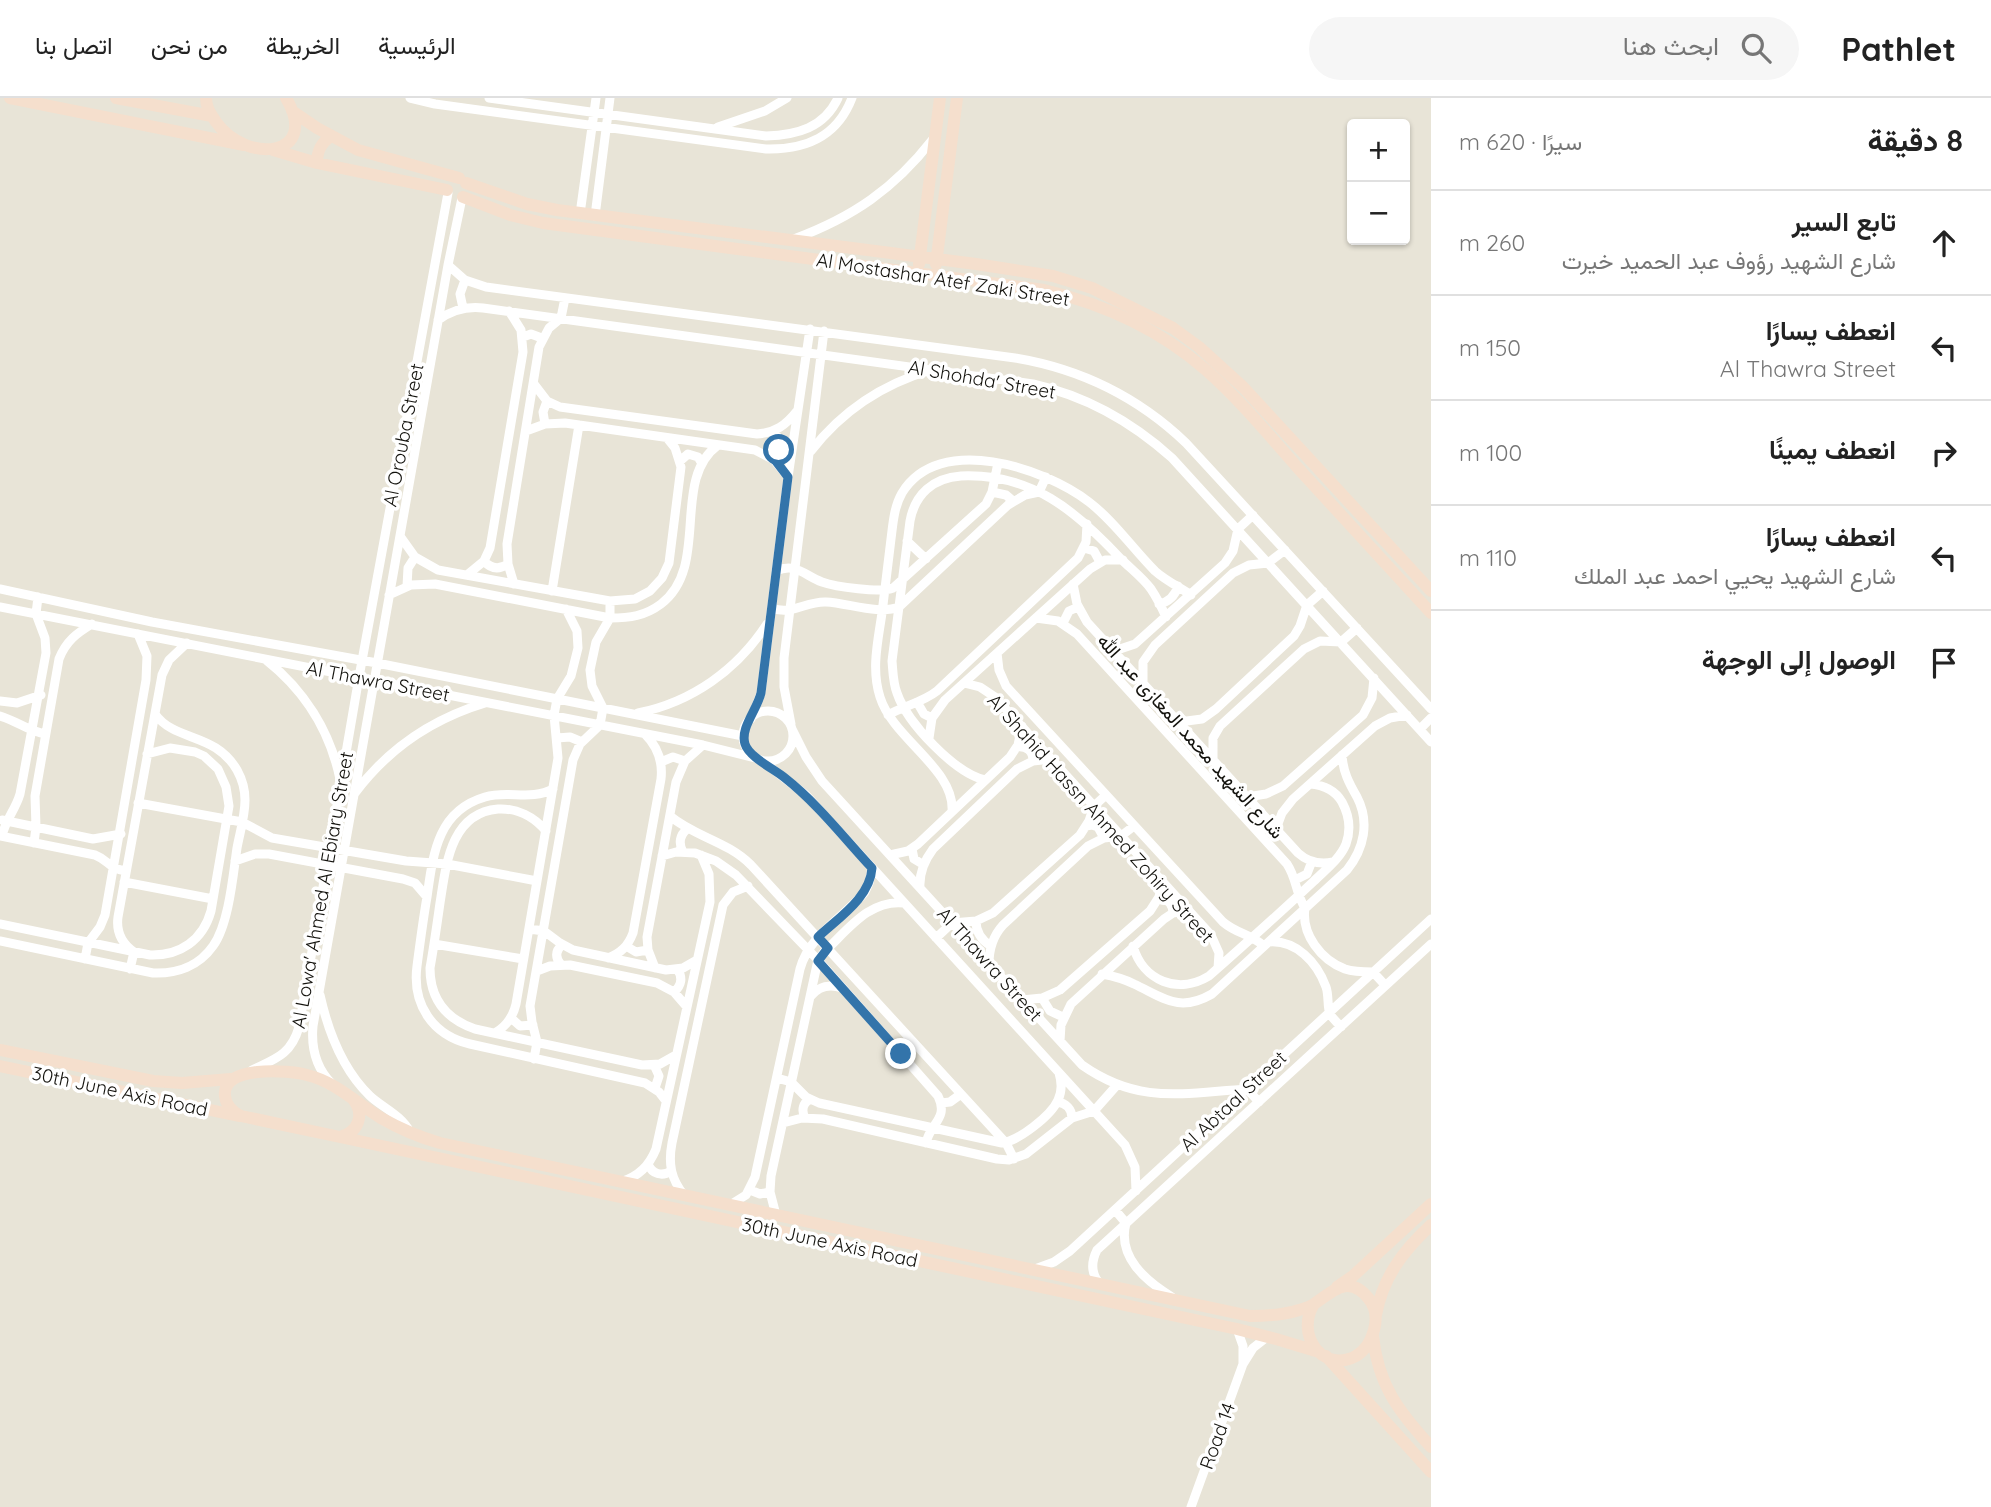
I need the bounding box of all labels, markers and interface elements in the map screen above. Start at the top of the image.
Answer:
search box [1309,17,1799,80]
text: Pathlet [1841,28,1956,69]
text: ابحث هنا [1623,29,1719,62]
icon: search [1737,29,1775,67]
text: اتصل بنا [35,30,113,60]
text: من نحن [151,30,228,60]
text: الخريطة [266,30,340,60]
text: الرئيسية [378,30,456,60]
map controls [1347,119,1410,245]
button: + [1347,119,1410,182]
text: 8 دقيقة [1867,121,1963,159]
text: سيرًا · 620 m [1459,127,1582,156]
button: − [1347,182,1410,245]
text: تابع السير [1792,205,1896,238]
icon: ahead [1925,224,1963,262]
text: 260 m [1459,228,1525,257]
text: شارع الشهيد رؤوف عبد الحميد خيرت [1562,246,1896,275]
street label: Al Mostashar Atef Zaki Street [815,247,1071,311]
text: انعطف يسارًا [1766,314,1896,347]
icon: left [1925,329,1963,367]
text: 150 m [1459,333,1521,362]
street label: Al Shohda' Street [906,354,1058,404]
text: Al Thawra Street [1720,354,1896,383]
street label: Al Orouba Street [377,361,429,509]
text: انعطف يمينًا [1769,433,1896,466]
route start [763,434,794,465]
icon: right [1925,434,1963,472]
text: 100 m [1459,438,1522,467]
text: انعطف يسارًا [1766,520,1896,553]
icon: left [1925,539,1963,577]
text: 110 m [1459,543,1517,572]
text: شارع الشهيد يحيي احمد عبد الملك [1574,561,1896,590]
street label: شارع الشهيد محمد المغازى عبد الله [1092,629,1289,844]
text: الوصول إلى الوجهة [1702,643,1896,676]
icon: arrive [1925,644,1963,682]
street label: Al Thawra Street [304,655,452,707]
street label: Al Shahid Hassn Ahmed Zohiry Street [983,688,1219,948]
street label: Al Lowa' Ahmed Al Ebiary Street [286,750,358,1030]
street label: Al Thawra Street [932,902,1048,1026]
route end [885,1038,916,1069]
street label: Al Abtaal Street [1175,1046,1291,1156]
street label: 30th June Axis Road [30,1061,210,1121]
street label: 30th June Axis Road [740,1212,920,1272]
street label: Road 14 [1194,1399,1240,1473]

